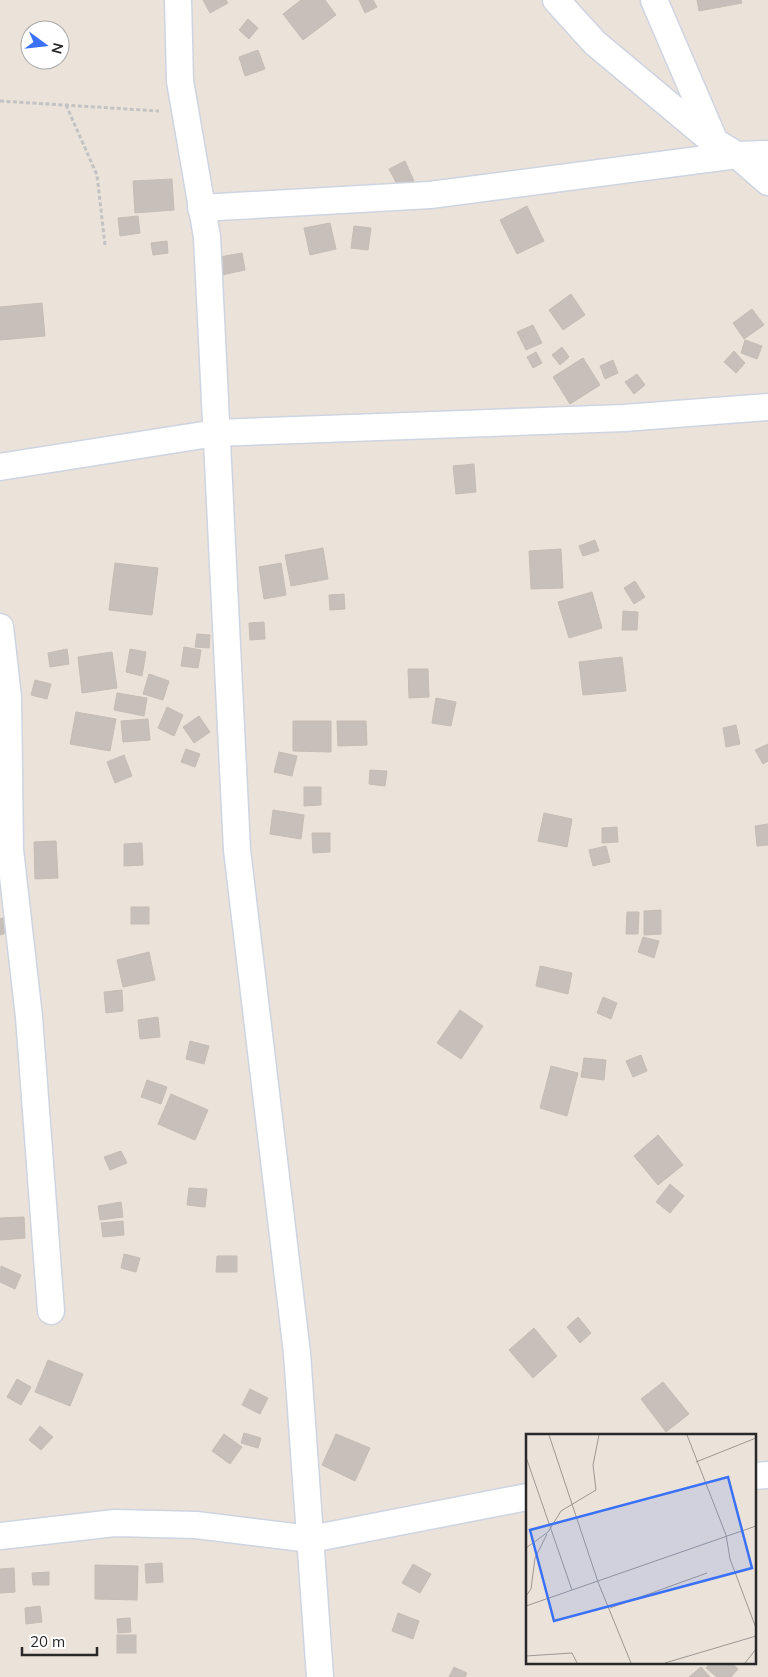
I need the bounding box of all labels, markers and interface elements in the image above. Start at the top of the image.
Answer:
north arrow [20,20,70,70]
text: N [47,41,68,56]
inset map [526,1434,756,1664]
scale bar [22,1624,98,1656]
text: 20 m [30,1632,65,1651]

